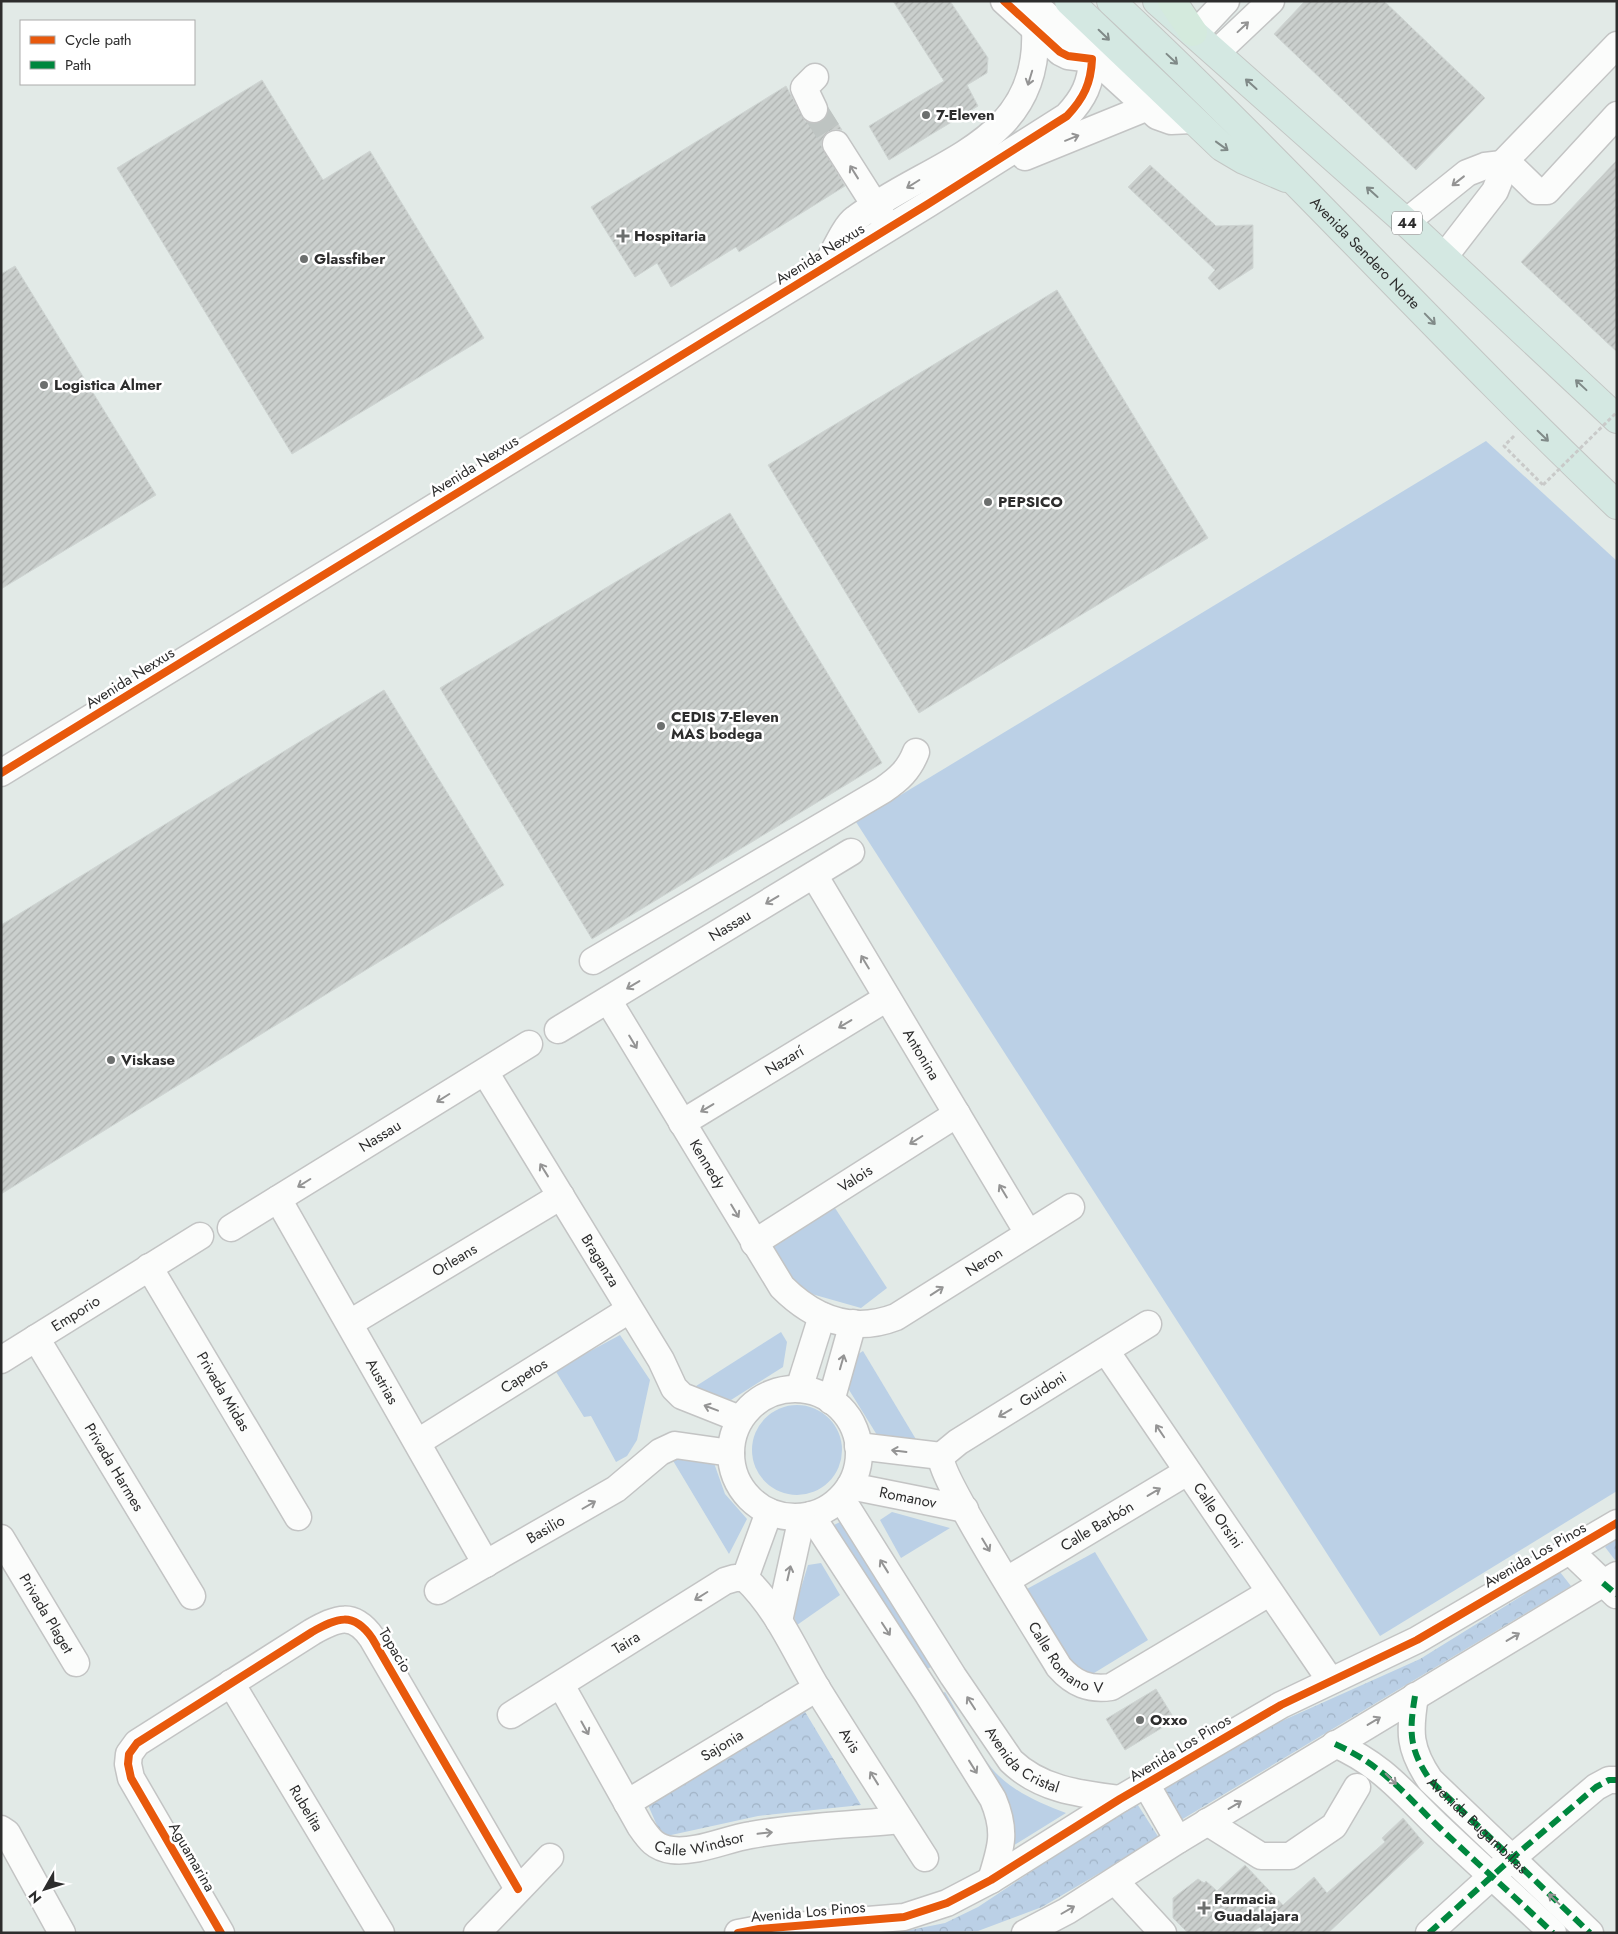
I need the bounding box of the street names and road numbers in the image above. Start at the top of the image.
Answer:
street label: Avenida Sendero Norte [1305,192,1425,314]
road number: 44 [1392,212,1422,234]
street label: Avenida Nexxus [771,218,869,290]
street label: Avenida Nexxus [425,430,523,502]
street label: Avenida Nexxus [81,642,179,714]
street label: Nassau [704,904,755,947]
street label: Antonina [897,1024,945,1084]
street label: Nazarí [761,1040,809,1081]
street label: Nassau [355,1115,405,1158]
street label: Kennedy [684,1135,731,1194]
street label: Valois [834,1159,877,1198]
street label: Braganza [576,1230,625,1291]
street label: Orleans [428,1238,481,1282]
street label: Neron [961,1242,1007,1282]
street label: Emporio [47,1290,104,1337]
street label: Privada Midas [191,1348,255,1435]
street label: Capetos [496,1353,552,1399]
street label: Austrias [360,1355,404,1408]
street label: Guidoni [1015,1366,1071,1412]
street label: Privada Harmes [79,1419,149,1516]
street label: Calle Orsini [1188,1478,1248,1553]
street label: Romanov [877,1481,939,1514]
street label: Calle Barbón [1056,1495,1138,1557]
street label: Basilio [522,1510,569,1549]
street label: Avenida Los Pinos [1480,1517,1590,1593]
street label: Privada Plaget [14,1569,79,1658]
street label: Calle Romano V [1023,1617,1104,1699]
street label: Topacio [373,1623,417,1677]
street label: Taira [608,1626,644,1660]
street label: Avenida Los Pinos [1125,1709,1235,1787]
street label: Avenida Cristal [980,1722,1062,1798]
street label: Sajonia [696,1724,748,1767]
street label: Avis [834,1724,866,1757]
street label: Avenida Bugambilias [1422,1772,1533,1879]
street label: Rubelita [284,1781,329,1836]
street label: Aguamarina [163,1818,221,1896]
street label: Calle Windsor [650,1825,747,1862]
street label: Avenida Los Pinos [750,1896,866,1928]

